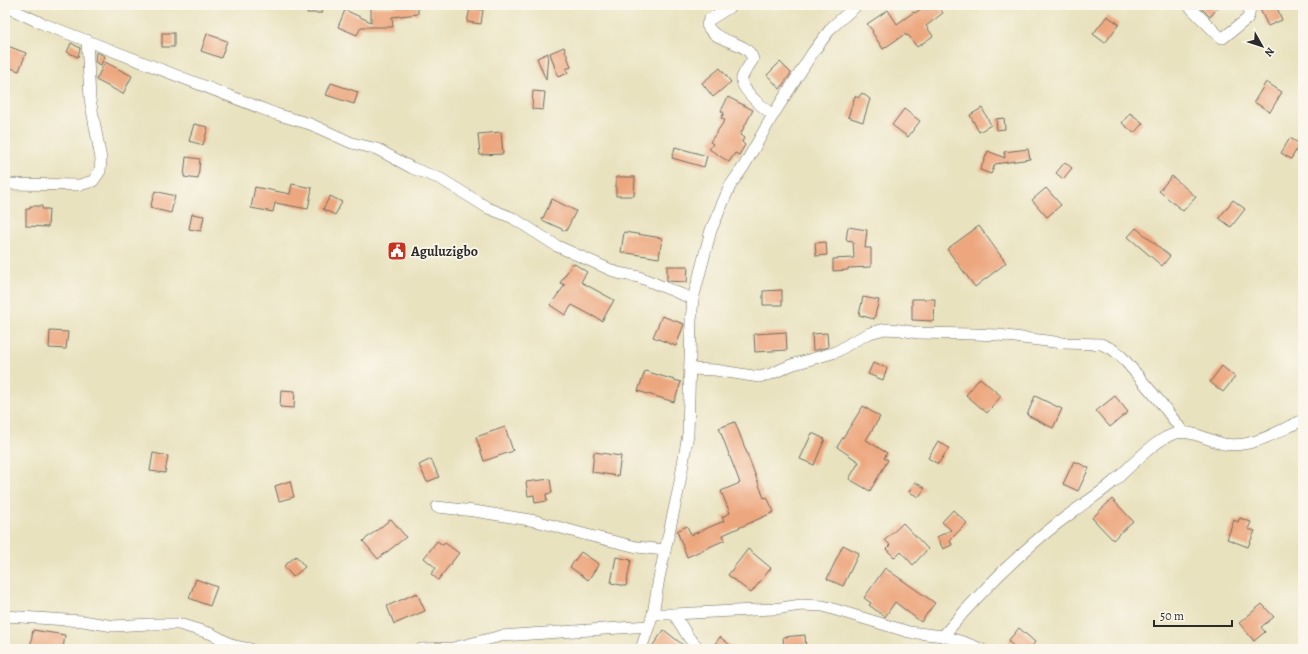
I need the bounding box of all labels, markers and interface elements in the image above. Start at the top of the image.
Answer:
north arrow [1242,26,1282,66]
text: N [1261,44,1278,60]
public building icon: Aguluzigbo [386,240,408,262]
place label: Aguluzigbo [410,242,478,261]
scale bar [1154,602,1232,628]
text: 50 m [1160,608,1184,624]

